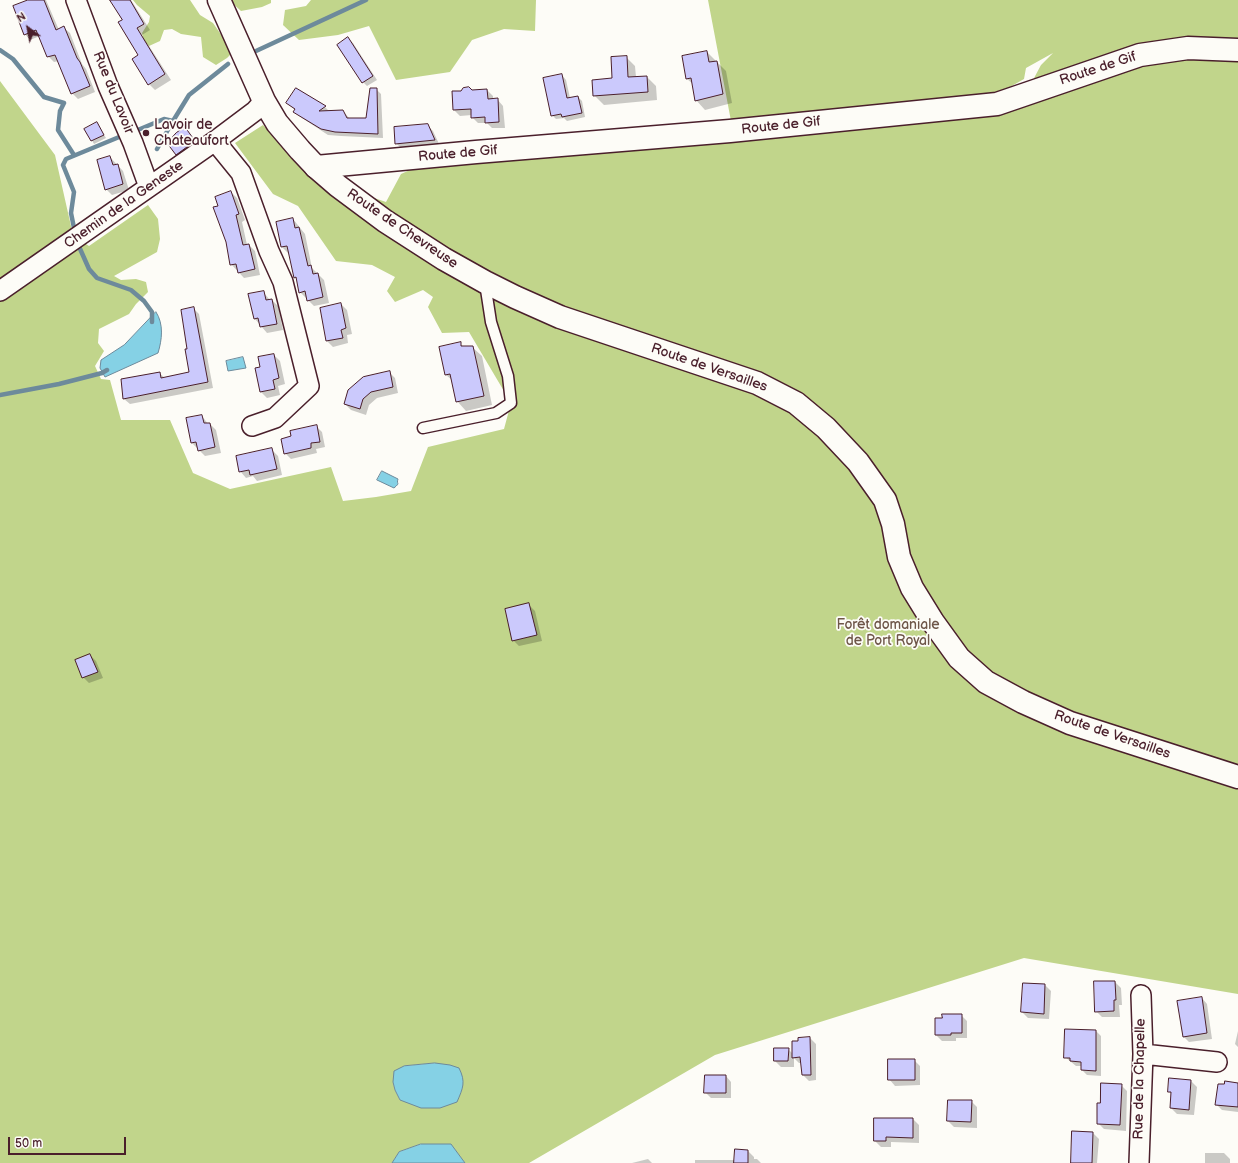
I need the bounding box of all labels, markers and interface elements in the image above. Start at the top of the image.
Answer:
north arrow [8,8,48,48]
text: N [14,10,28,25]
street label: Rue du Lavoir [89,49,137,137]
street label: Route de Gif [1057,49,1139,89]
street label: Route de Gif [740,113,822,139]
place label: Lavoir de Chateaufort [154,117,229,150]
marker: Lavoir de Chateaufort [141,128,151,138]
street label: Route de Gif [418,142,498,166]
street label: Chemin de la Geneste [61,158,187,252]
street label: Route de Chevreuse [343,186,461,272]
street label: Route de Versailles [649,340,769,396]
park label: Forêt domaniale de Port Royal [836,617,940,650]
street label: Route de Versailles [1052,707,1172,763]
street label: Rue de la Chapelle [1131,1018,1149,1140]
scale bar [10,1129,128,1155]
text: 50 m [15,1136,42,1151]

